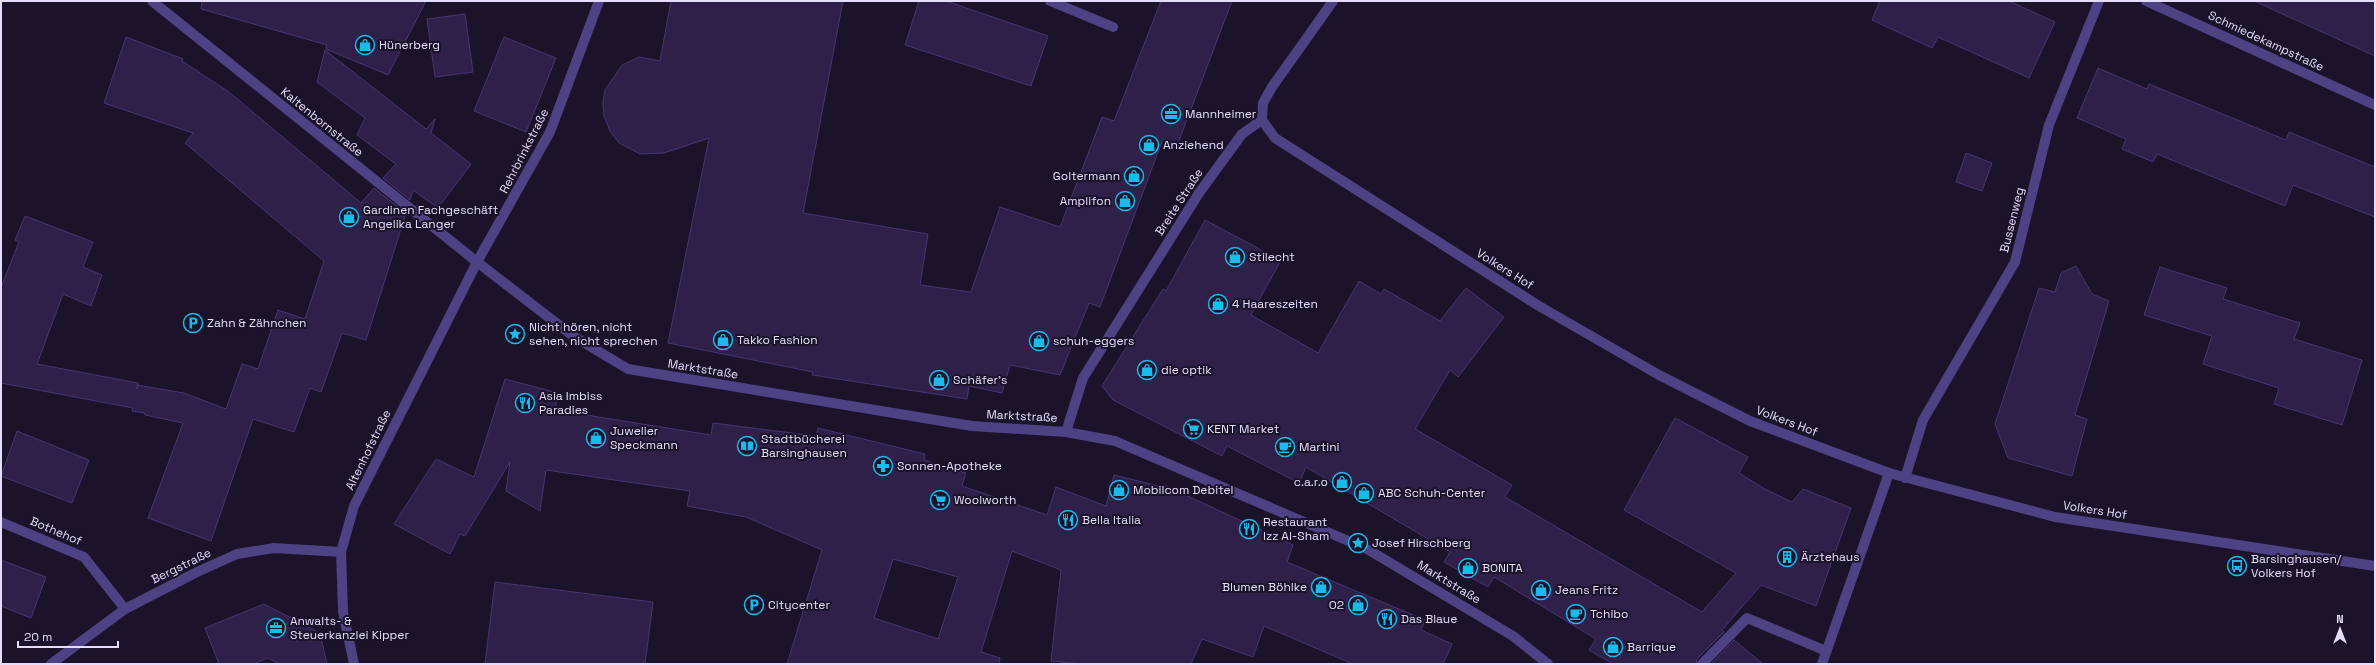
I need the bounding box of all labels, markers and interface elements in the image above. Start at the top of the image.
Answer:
street label: Schmiedekampstraße [2206,7,2326,75]
shop icon: Hünerberg [354,34,376,56]
place label: Hünerberg [379,37,440,53]
street label: Kaltenbornstraße [278,84,366,160]
office icon: Mannheimer [1160,103,1182,125]
street label: Rehrbrinkstraße [496,106,552,196]
place label: Mannheimer [1185,106,1257,122]
shop icon: Anziehend [1138,134,1160,156]
place label: Anziehend [1163,137,1224,153]
shop icon: Goltermann [1123,165,1145,187]
street label: Breite Straße [1151,166,1207,238]
place label: Goltermann [1053,168,1120,184]
street label: Bussenweg [1996,186,2028,254]
shop icon: Amplifon [1114,190,1136,212]
place label: Amplifon [1060,193,1111,209]
place label: Gardinen Fachgeschäft Angelika Langer [363,202,498,232]
shop icon: Gardinen Fachgeschäft Angelika Langer [338,206,360,228]
street label: Volkers Hof [1473,245,1537,293]
shop icon: Stilecht [1224,246,1246,268]
place label: Stilecht [1249,249,1295,265]
shop icon: 4 Haareszeiten [1207,293,1229,315]
place label: 4 Haareszeiten [1232,296,1318,312]
parking icon: Zahn & Zähnchen [182,312,204,334]
place label: Zahn & Zähnchen [207,315,306,331]
place label: Nicht hören, nicht sehen, nicht sprechen [529,319,658,349]
place icon: Nicht hören, nicht sehen, nicht sprechen [504,323,526,345]
shop icon: Takko Fashion [712,329,734,351]
shop icon: schuh-eggers [1028,330,1050,352]
place label: Takko Fashion [737,332,818,348]
place label: schuh-eggers [1053,333,1134,349]
street label: Marktstraße [667,356,739,382]
shop icon: die optik [1136,359,1158,381]
place label: die optik [1161,362,1212,378]
shop icon: Schäfer's [928,369,950,391]
place label: Schäfer's [953,372,1007,388]
place label: Asia Imbiss Paradies [539,388,602,418]
restaurant icon: Asia Imbiss Paradies [514,392,536,414]
street label: Volkers Hof [1754,402,1820,440]
street label: Marktstraße [986,406,1058,426]
street label: Altenhofstraße [342,407,394,493]
supermarket icon: KENT Market [1182,418,1204,440]
place label: KENT Market [1207,421,1279,437]
place label: Juwelier Speckmann [610,423,678,453]
shop icon: Juwelier Speckmann [585,427,607,449]
place label: Stadtbücherei Barsinghausen [761,431,847,461]
library icon: Stadtbücherei Barsinghausen [736,435,758,457]
cafe icon: Martini [1274,436,1296,458]
place label: Martini [1299,439,1340,455]
pharmacy icon: Sonnen-Apotheke [872,455,894,477]
place label: Sonnen-Apotheke [897,458,1002,474]
shop icon: c.a.r.o [1331,471,1353,493]
place label: c.a.r.o [1294,474,1328,490]
shop icon: Mobilcom Debitel [1108,479,1130,501]
place label: Mobilcom Debitel [1133,482,1233,498]
shop icon: ABC Schuh-Center [1353,482,1375,504]
place label: ABC Schuh-Center [1378,485,1486,501]
supermarket icon: Woolworth [929,489,951,511]
place label: Woolworth [954,492,1016,508]
street label: Volkers Hof [2062,497,2128,523]
restaurant icon: Bella Italia [1057,509,1079,531]
place label: Bella Italia [1082,512,1141,528]
street label: Bothehof [28,513,84,549]
place label: Restaurant Izz Al-Sham [1263,514,1329,544]
restaurant icon: Restaurant Izz Al-Sham [1238,518,1260,540]
place icon: Josef Hirschberg [1347,532,1369,554]
place label: Josef Hirschberg [1372,535,1471,551]
street label: Bergstraße [148,545,214,587]
building icon: Ärztehaus [1776,546,1798,568]
place label: Ärztehaus [1801,549,1860,565]
place label: Barsinghausen/ Volkers Hof [2251,551,2342,581]
bus stop icon: Barsinghausen/ Volkers Hof [2226,555,2248,577]
street label: Marktstraße [1414,557,1484,607]
shop icon: BONITA [1457,557,1479,579]
place label: BONITA [1482,560,1523,576]
shop icon: Blumen Böhlke [1310,576,1332,598]
place label: Blumen Böhlke [1222,579,1307,595]
shop icon: Jeans Fritz [1530,579,1552,601]
place label: Jeans Fritz [1555,582,1618,598]
parking icon: Citycenter [743,594,765,616]
shop icon: O2 [1347,594,1369,616]
place label: Citycenter [768,597,830,613]
place label: O2 [1329,597,1344,613]
cafe icon: Tchibo [1565,603,1587,625]
place label: Tchibo [1590,606,1628,622]
restaurant icon: Das Blaue [1376,608,1398,630]
north arrow [2320,609,2360,649]
place label: Das Blaue [1401,611,1457,627]
text: N [2336,612,2344,626]
place label: Anwalts- & Steuerkanzlei Kipper [290,613,409,643]
office icon: Anwalts- & Steuerkanzlei Kipper [265,617,287,639]
scale bar [18,623,118,649]
text: 20 m [24,629,52,645]
shop icon: Barrique [1602,636,1624,658]
place label: Barrique [1627,639,1676,655]

